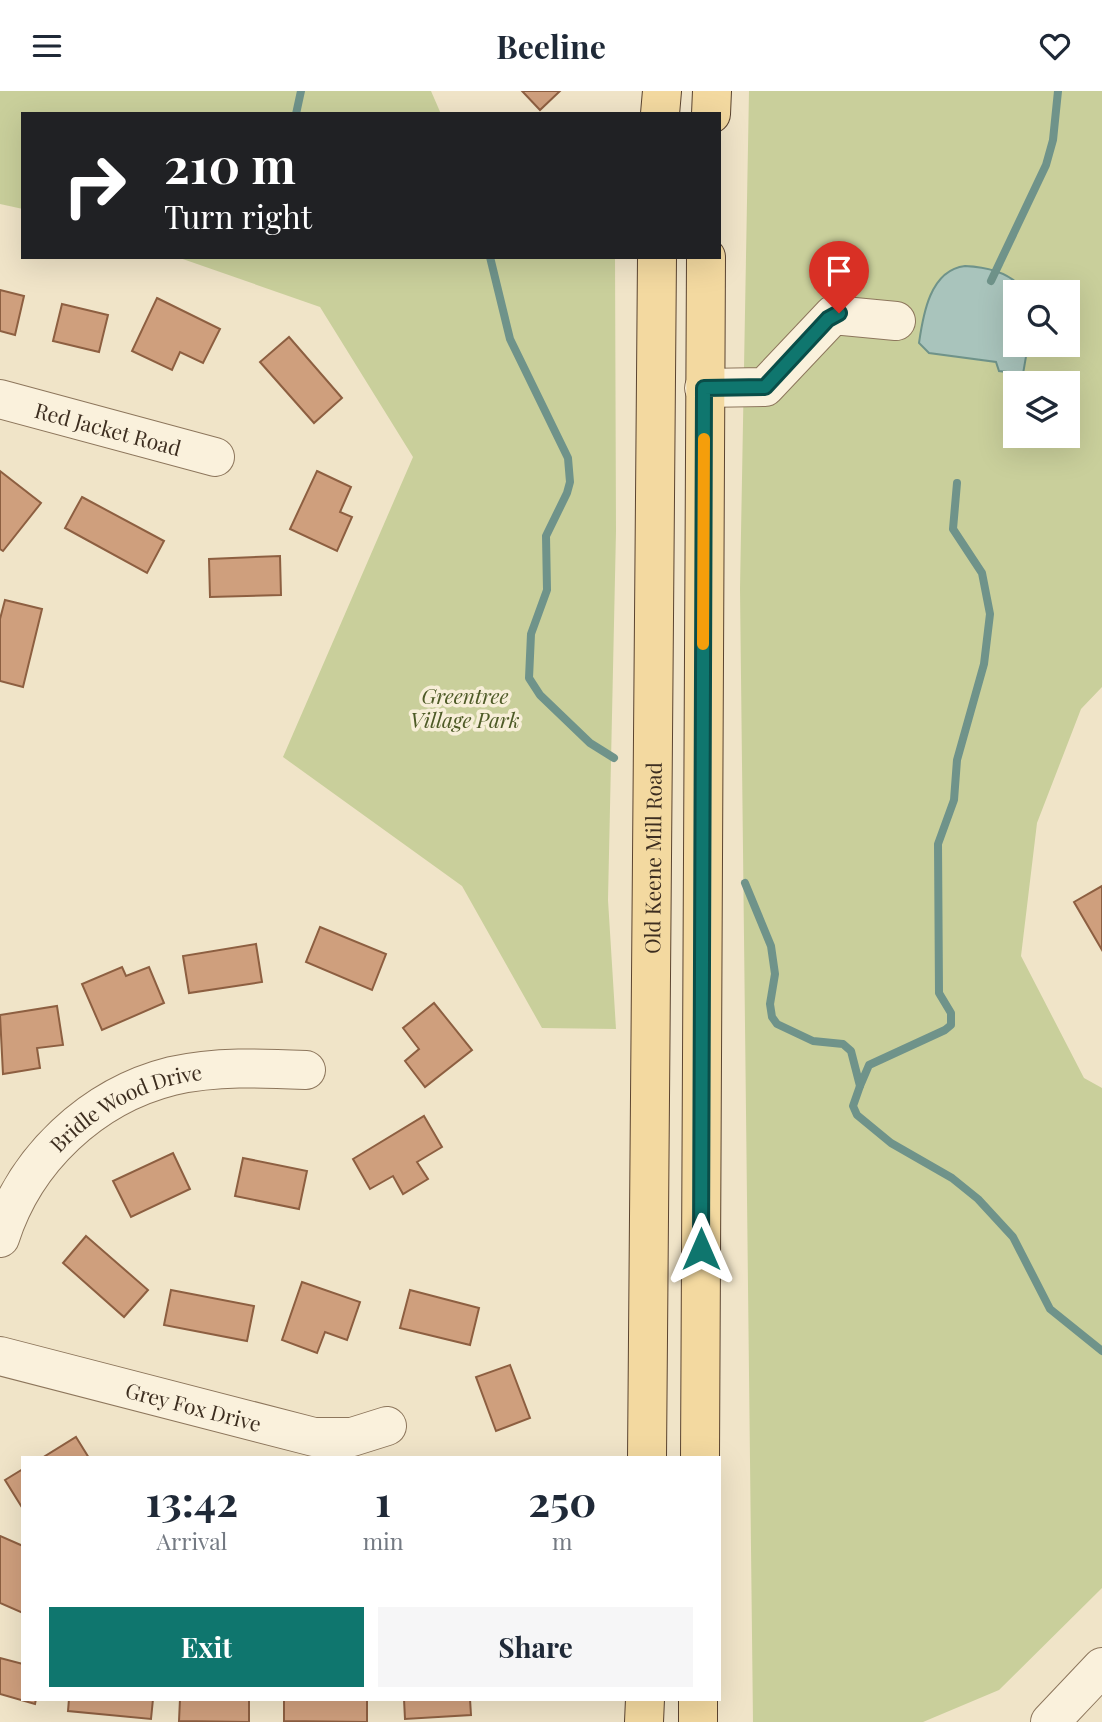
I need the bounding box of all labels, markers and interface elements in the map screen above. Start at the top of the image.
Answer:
text: Beeline [496,24,606,67]
icon: menu [28,27,66,65]
icon: heart [1036,27,1074,65]
text: 210 m [164,131,296,196]
icon: right [49,140,140,231]
text: Turn right [164,194,312,237]
pin [809,241,869,313]
icon: arrive [820,252,858,290]
map controls [1003,280,1080,448]
button: search [1003,280,1080,357]
button: layers [1003,371,1080,448]
street label: Red Jacket Road [32,395,184,461]
park label: Greentree Village Park [410,681,520,733]
street label: Old Keene Mill Road [637,762,667,954]
street label: Bridle Wood Drive [43,1057,204,1157]
position arrow [664,1212,738,1286]
street label: Grey Fox Drive [123,1375,265,1437]
text: 13:42 [146,1472,238,1528]
text: 1 [375,1472,391,1528]
text: 250 [528,1472,596,1528]
text: Arrival [156,1525,227,1556]
text: min [363,1525,404,1556]
text: m [552,1525,573,1556]
button: Exit [49,1607,364,1687]
button: Share [378,1607,693,1687]

